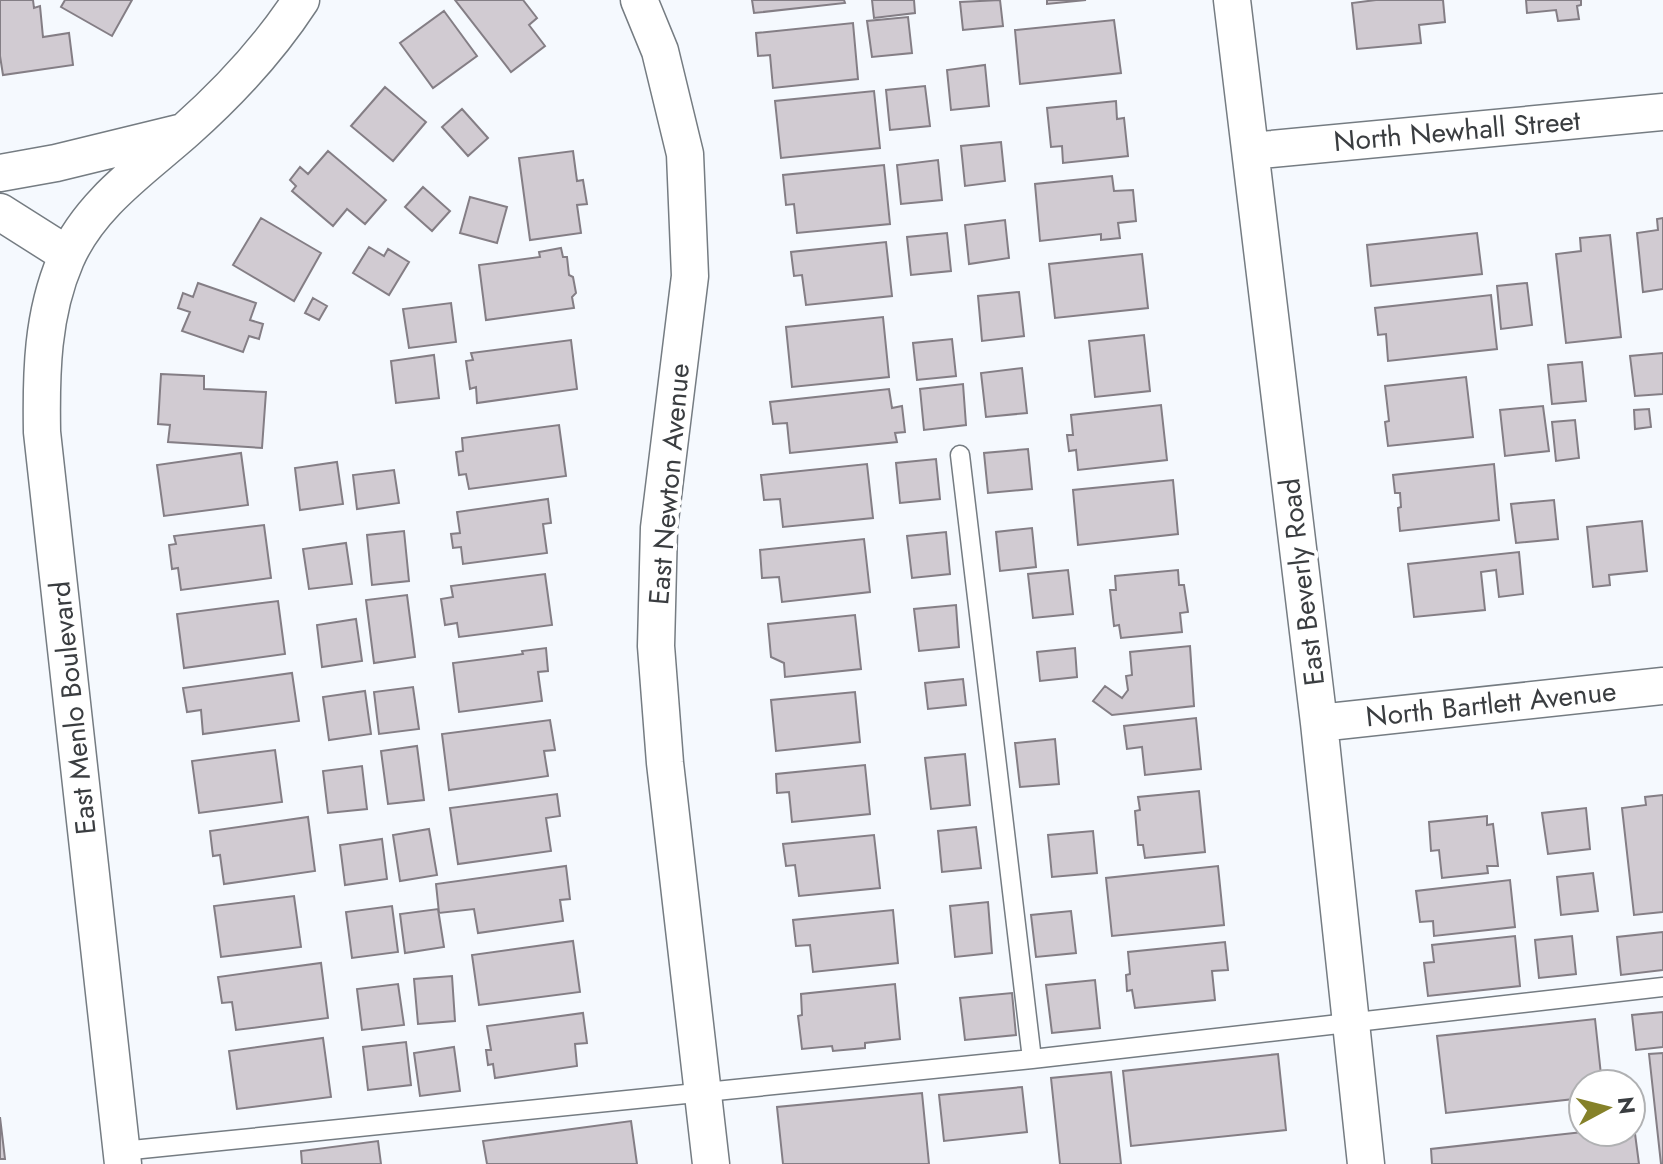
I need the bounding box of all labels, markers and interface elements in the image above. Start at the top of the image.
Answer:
street label: North Newhall Street [1332,100,1582,162]
street label: East Newton Avenue [638,362,700,606]
street label: East Beverly Road [1269,476,1335,688]
street label: East Menlo Boulevard [39,579,107,837]
street label: North Bartlett Avenue [1364,670,1618,738]
north arrow [1567,1068,1647,1148]
text: N [1610,1095,1644,1116]

